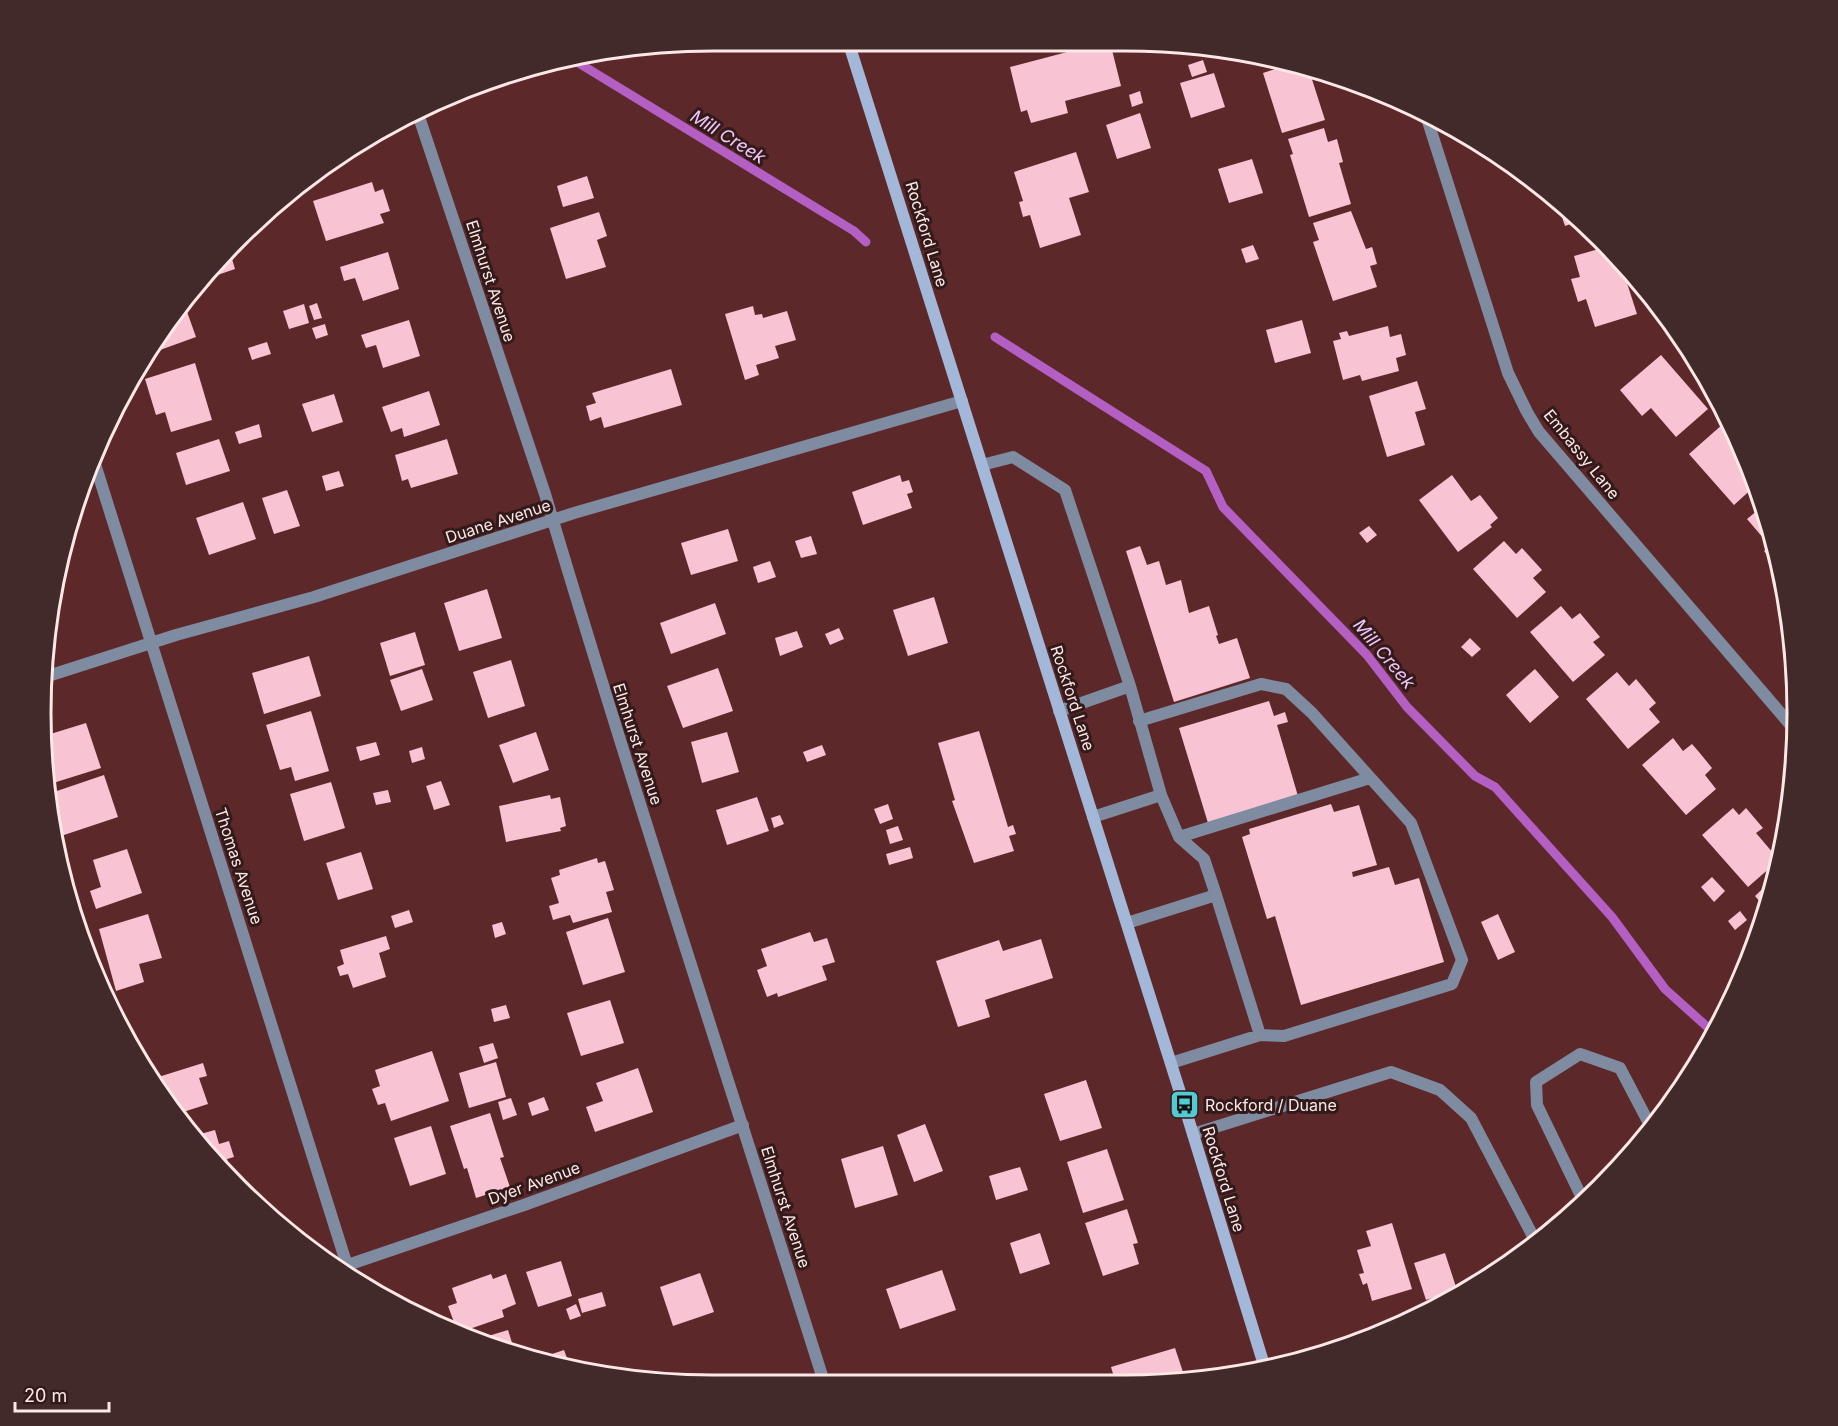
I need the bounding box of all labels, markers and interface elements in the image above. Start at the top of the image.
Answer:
water label: Mill Creek [687,105,771,168]
street label: Rockford Lane [901,179,953,289]
street label: Elmhurst Avenue [462,218,520,344]
street label: Embassy Lane [1540,405,1624,503]
street label: Duane Avenue [443,495,553,547]
water label: Mill Creek [1349,615,1420,694]
street label: Rockford Lane [1047,643,1099,753]
street label: Elmhurst Avenue [609,681,667,807]
street label: Thomas Avenue [211,805,267,927]
bus stop icon: Rockford / Duane [1168,1089,1200,1121]
place label: Rockford / Duane [1205,1095,1337,1115]
street label: Rockford Lane [1198,1124,1250,1234]
street label: Elmhurst Avenue [757,1144,815,1270]
street label: Dyer Avenue [485,1157,583,1209]
scale bar [15,1375,110,1413]
text: 20 m [24,1385,67,1406]

